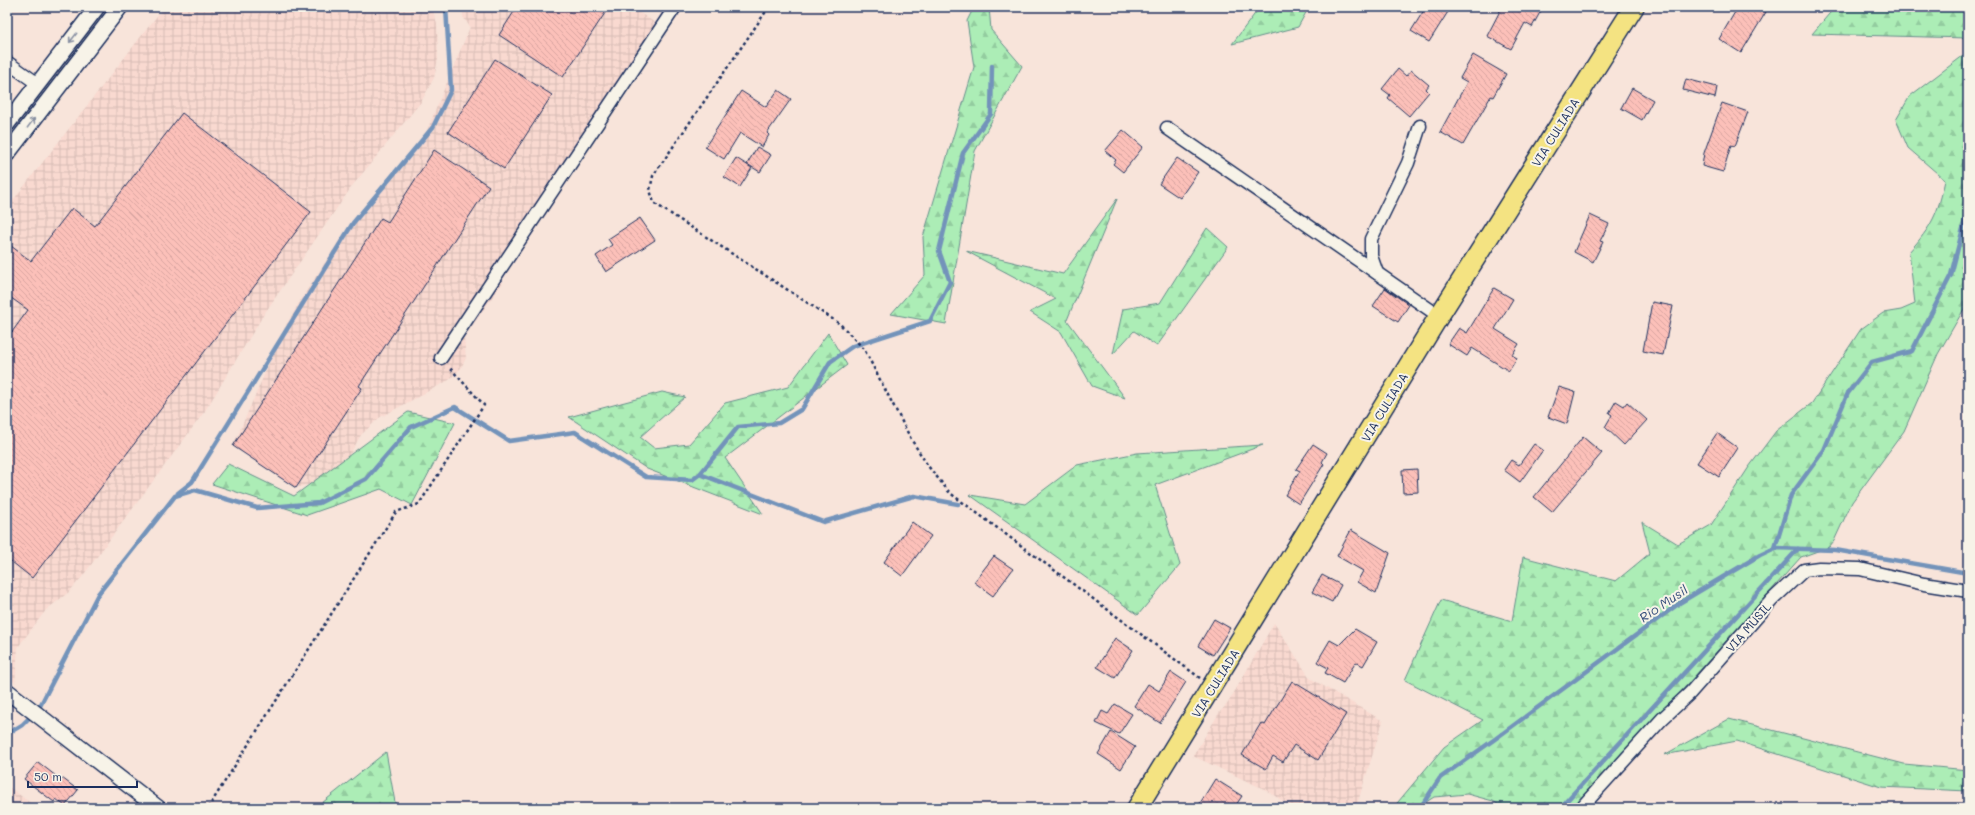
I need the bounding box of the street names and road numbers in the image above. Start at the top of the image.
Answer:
street label: VIA CULIADA [1528,95,1582,169]
street label: VIA CULIADA [1357,369,1411,445]
street label: VIA MUSIL [1722,598,1774,655]
street label: VIA CULIADA [1188,646,1242,720]

